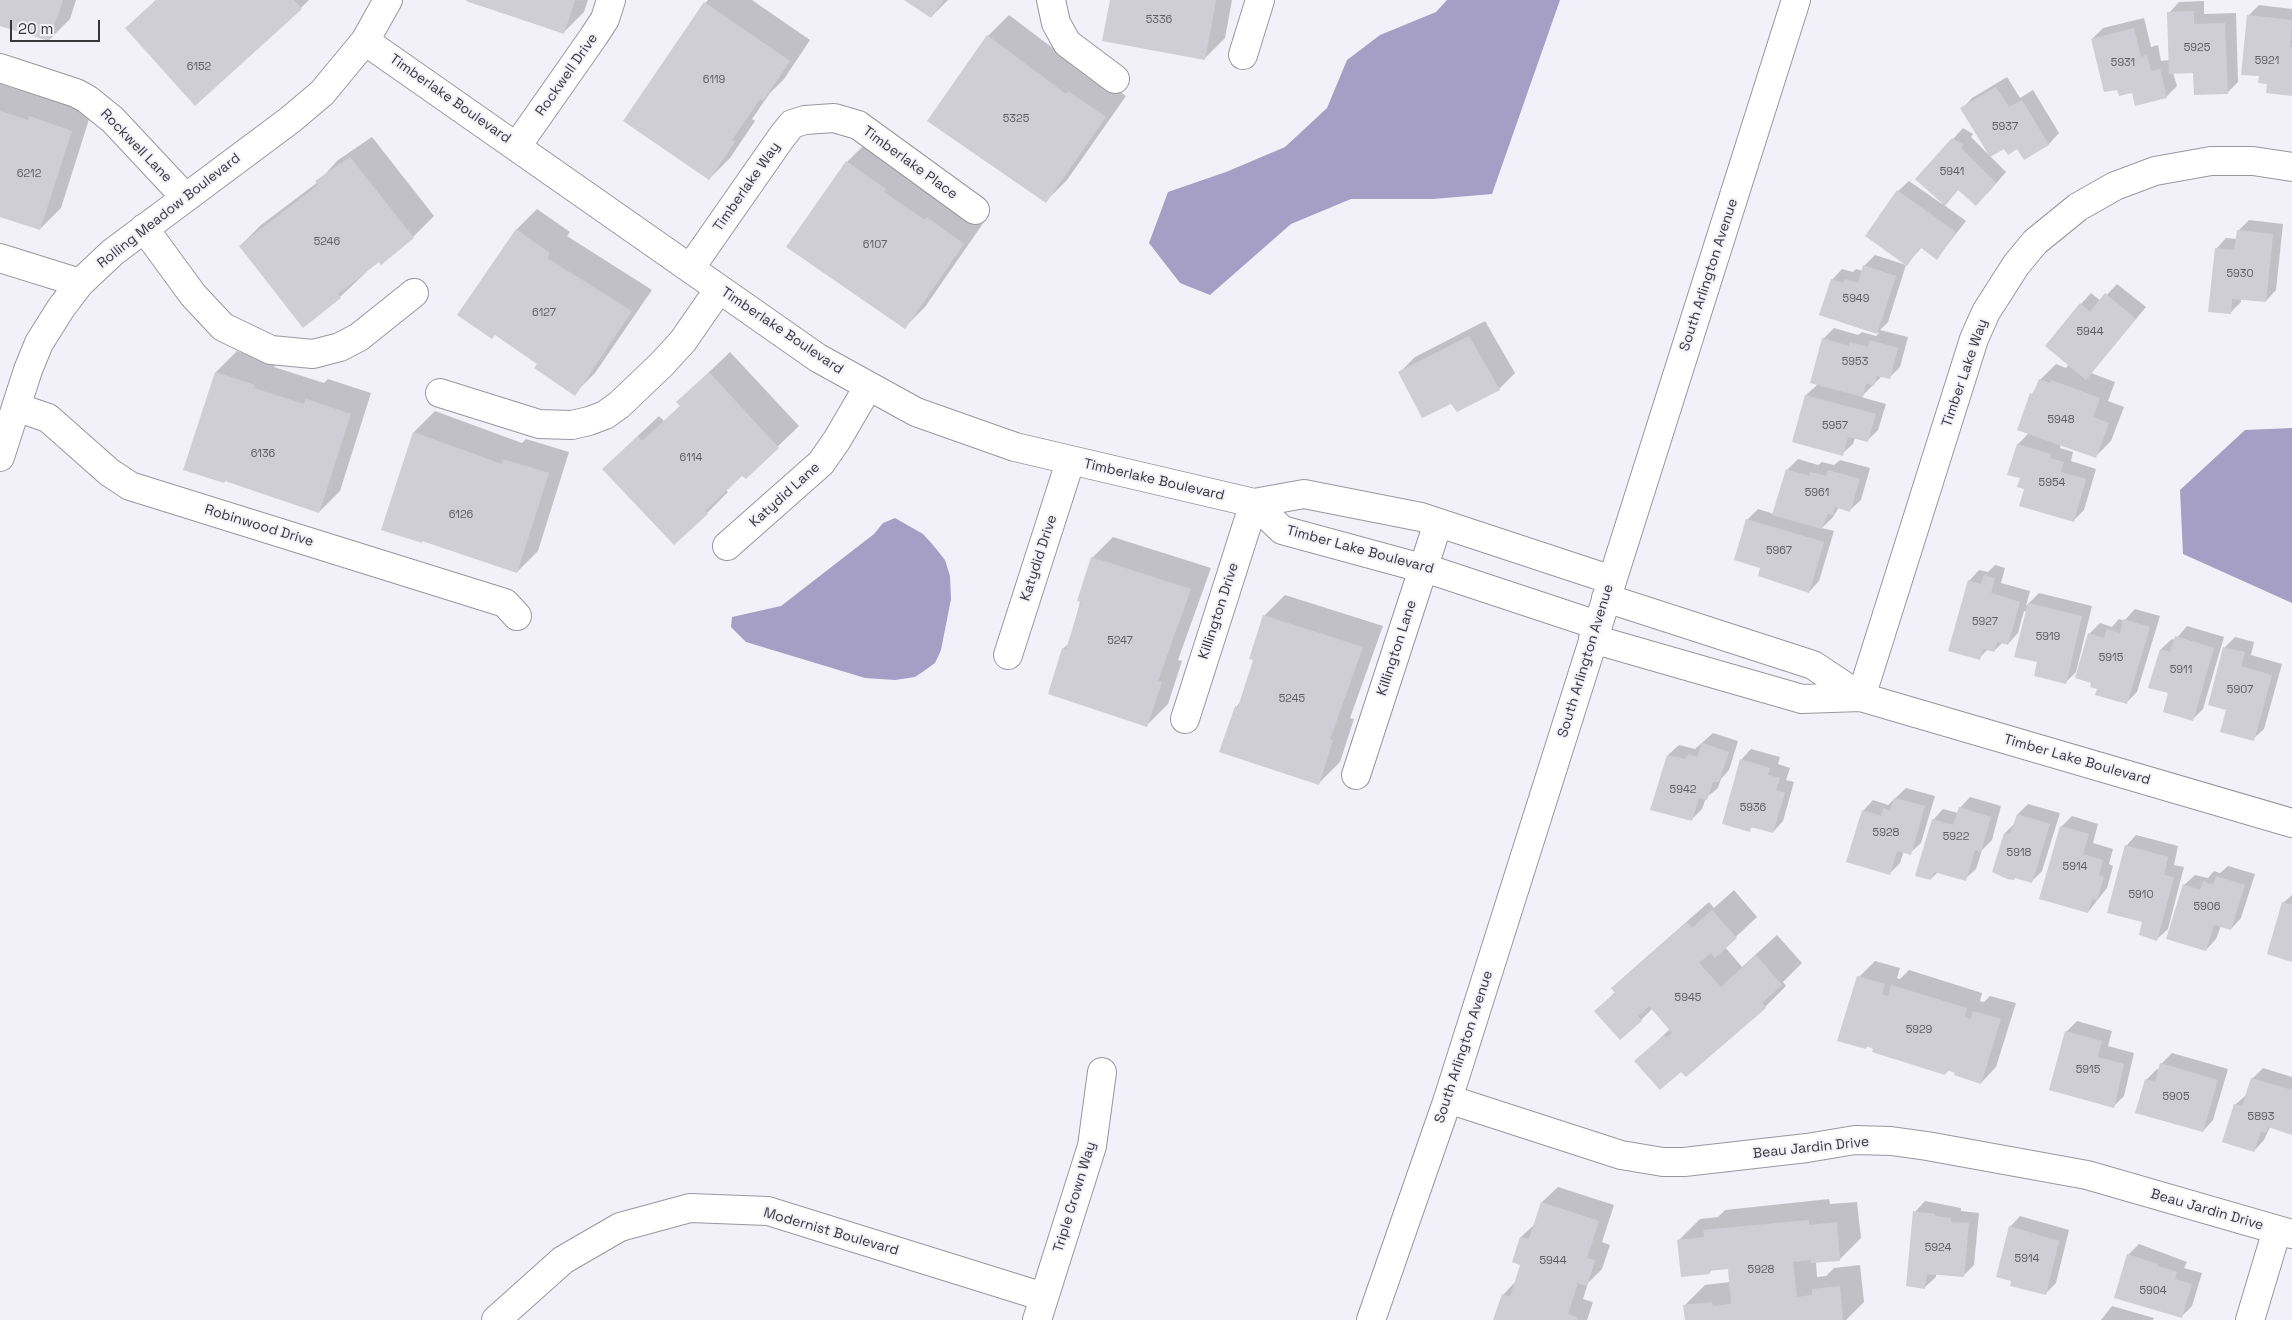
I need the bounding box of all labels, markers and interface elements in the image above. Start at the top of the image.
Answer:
scale bar [12,10,102,42]
house number: 5336 [1146,13,1172,27]
text: 20 m [18,19,53,38]
street label: Rockwell Drive [532,31,602,119]
house number: 5925 [2184,41,2210,55]
street label: Timberlake Boulevard [386,51,514,147]
house number: 5921 [2255,54,2279,68]
house number: 5931 [2111,56,2135,70]
house number: 6152 [187,60,211,74]
house number: 6119 [703,73,725,87]
street label: Rockwell Lane [97,106,175,186]
house number: 5325 [1003,112,1029,126]
house number: 5937 [1992,120,2018,134]
street label: Timberlake Place [859,123,961,203]
street label: Timberlake Way [710,139,784,235]
street label: Rolling Meadow Boulevard [94,150,244,272]
house number: 5941 [1940,165,1964,179]
house number: 6212 [17,167,41,181]
street label: South Arlington Avenue [1676,197,1742,353]
house number: 5246 [314,235,340,249]
house number: 6107 [863,238,887,252]
house number: 5930 [2226,267,2254,281]
street label: Timberlake Boulevard [718,284,846,378]
house number: 5949 [1843,292,1869,306]
house number: 6127 [532,306,556,320]
street label: Timber Lake Way [1939,317,1991,429]
house number: 5944 [2076,325,2104,339]
house number: 5953 [1842,355,1868,369]
house number: 5948 [2047,413,2075,427]
house number: 5957 [1822,419,1848,433]
house number: 6136 [251,447,275,461]
house number: 6114 [680,451,702,465]
street label: Timberlake Boulevard [1082,456,1226,504]
street label: Katydid Lane [746,459,824,531]
house number: 5954 [2039,476,2065,490]
house number: 5961 [1805,486,1829,500]
street label: Robinwood Drive [203,501,315,551]
house number: 6126 [449,508,473,522]
street label: Katydid Drive [1017,513,1061,603]
street label: Timber Lake Boulevard [1285,522,1435,578]
house number: 5967 [1766,544,1792,558]
street label: Killington Drive [1196,561,1242,661]
street label: South Arlington Avenue [1555,582,1617,740]
street label: Killington Lane [1374,598,1420,698]
house number: 5927 [1972,615,1998,629]
house number: 5919 [2036,630,2060,644]
house number: 5247 [1107,634,1133,648]
house number: 5915 [2099,651,2123,665]
house number: 5911 [2170,663,2192,677]
house number: 5907 [2227,683,2253,697]
house number: 5245 [1279,692,1305,706]
street label: Timber Lake Boulevard [2002,731,2152,789]
house number: 5942 [1670,783,1696,797]
house number: 5936 [1740,801,1766,815]
house number: 5928 [1873,826,1899,840]
house number: 5922 [1943,830,1969,844]
house number: 5918 [2007,846,2031,860]
house number: 5914 [2063,860,2087,874]
house number: 5910 [2129,888,2153,902]
house number: 5906 [2193,900,2221,914]
street label: South Arlington Avenue [1431,969,1497,1125]
house number: 5945 [1675,991,1701,1005]
house number: 5929 [1906,1023,1932,1037]
house number: 5915 [2076,1063,2100,1077]
house number: 5905 [2163,1090,2189,1104]
house number: 5893 [2248,1110,2274,1124]
street label: Beau Jardin Drive [1752,1134,1870,1162]
street label: Triple Crown Way [1050,1140,1100,1254]
street label: Beau Jardin Drive [2149,1186,2265,1234]
street label: Modernist Boulevard [761,1205,901,1259]
house number: 5924 [1925,1241,1951,1255]
house number: 5914 [2015,1252,2039,1266]
house number: 5944 [1539,1254,1567,1268]
house number: 5928 [1748,1263,1774,1277]
house number: 5904 [2139,1284,2167,1298]

